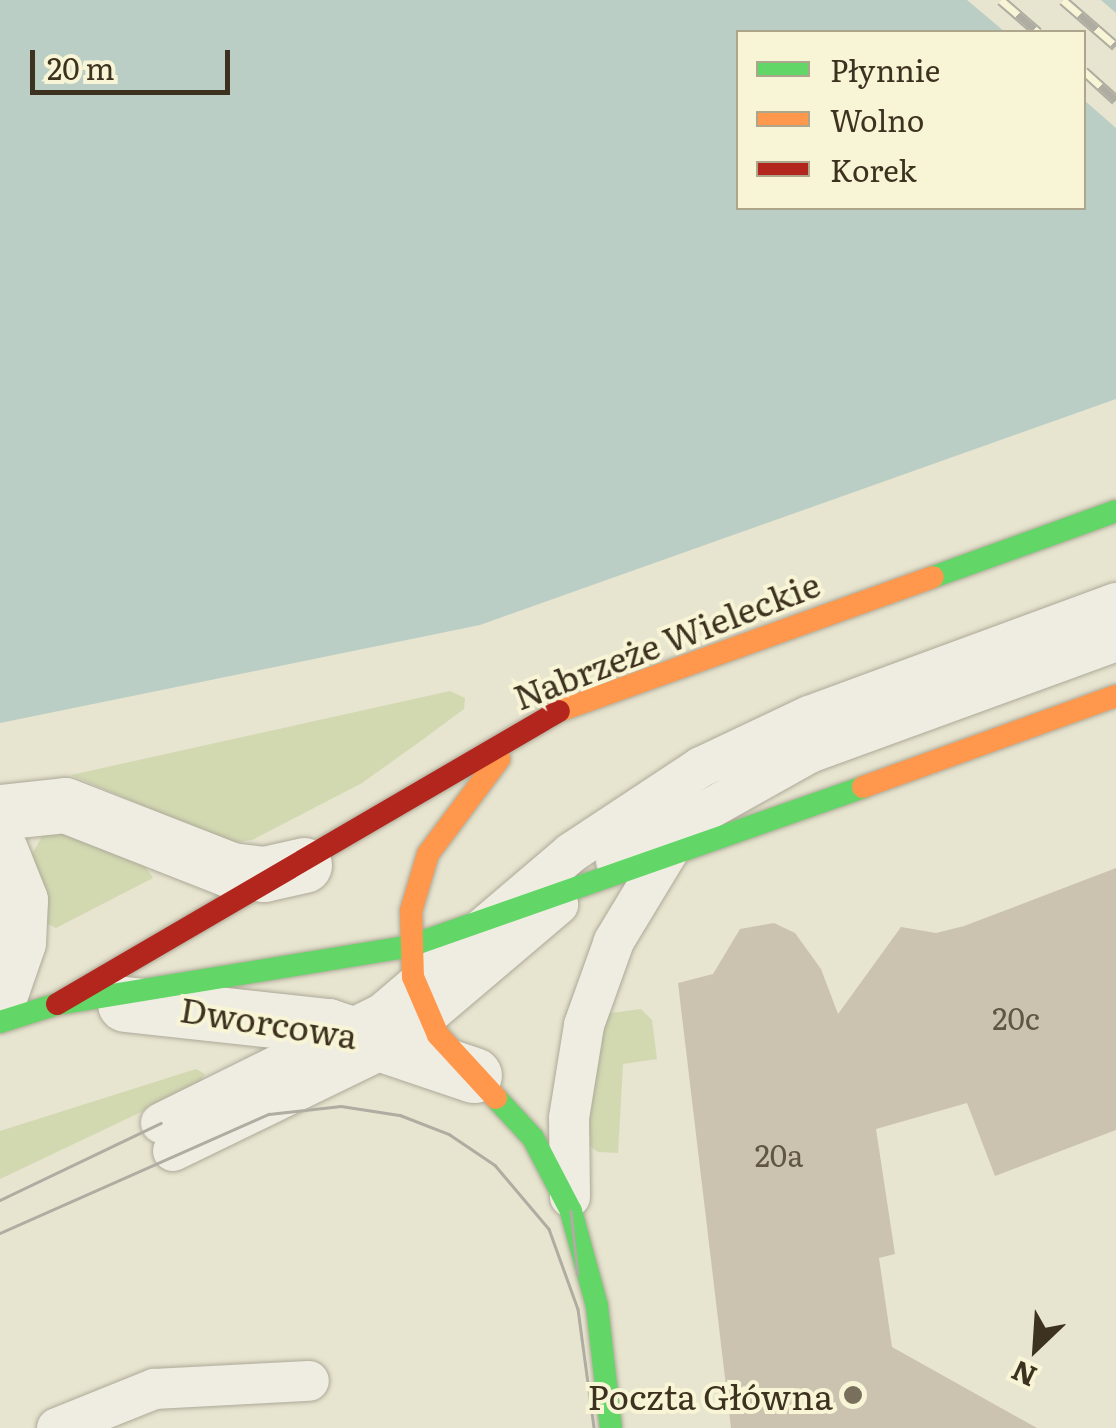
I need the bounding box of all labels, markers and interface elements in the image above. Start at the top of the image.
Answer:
scale bar [35,30,235,92]
legend [736,30,1086,210]
text: 20 m [47,45,115,89]
text: Płynnie [830,47,940,91]
text: Wolno [830,97,924,141]
text: Korek [830,147,917,191]
street label: Nabrzeże Wieleckie [507,561,825,717]
street label: Dworcowa [177,986,361,1056]
house number: 20c [992,999,1040,1035]
house number: 20a [755,1136,803,1172]
north arrow [986,1298,1086,1398]
text: N [1004,1351,1043,1399]
place label: Poczta Główna [588,1374,833,1416]
marker: Poczta Główna [842,1384,864,1406]

